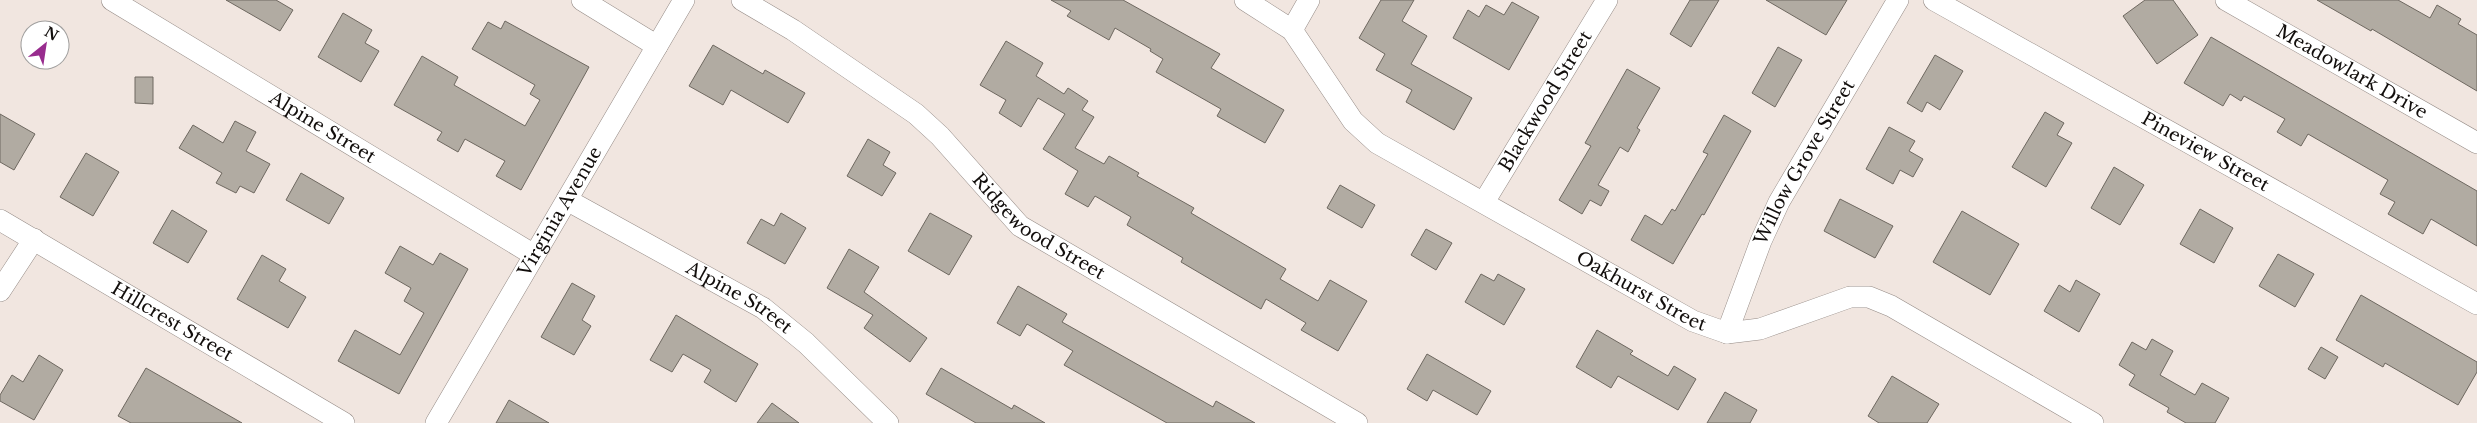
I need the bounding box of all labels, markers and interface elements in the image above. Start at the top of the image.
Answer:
north arrow [20,20,70,70]
street label: Meadowlark Drive [2273,20,2431,123]
text: N [41,23,62,45]
street label: Blackwood Street [1494,27,1597,175]
street label: Willow Grove Street [1749,76,1860,249]
street label: Alpine Street [265,86,380,168]
street label: Pineview Street [2138,108,2273,196]
street label: Virginia Avenue [513,143,607,281]
street label: Ridgewood Street [967,169,1109,284]
street label: Oakhurst Street [1572,247,1709,336]
street label: Alpine Street [682,256,797,338]
street label: Hillcrest Street [108,277,237,366]

